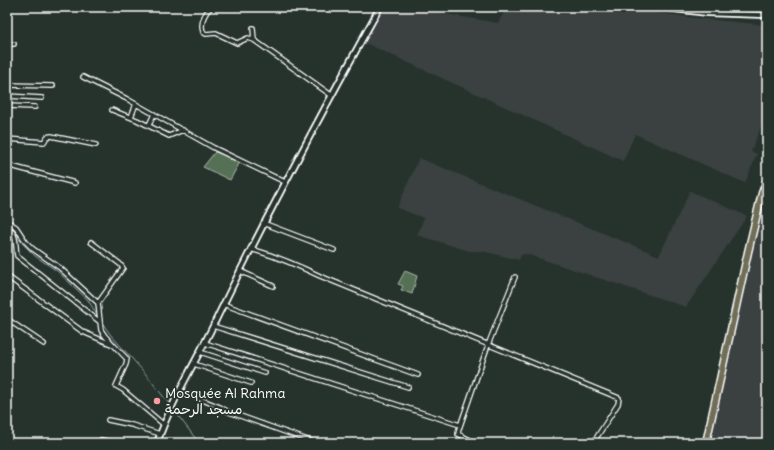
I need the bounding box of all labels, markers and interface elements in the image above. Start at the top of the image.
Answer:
place label: Mosquée Al Rahma مسجد الرحمة [165,384,285,418]
marker: Mosquée Al Rahma مسجد الرحمة [152,396,162,406]

